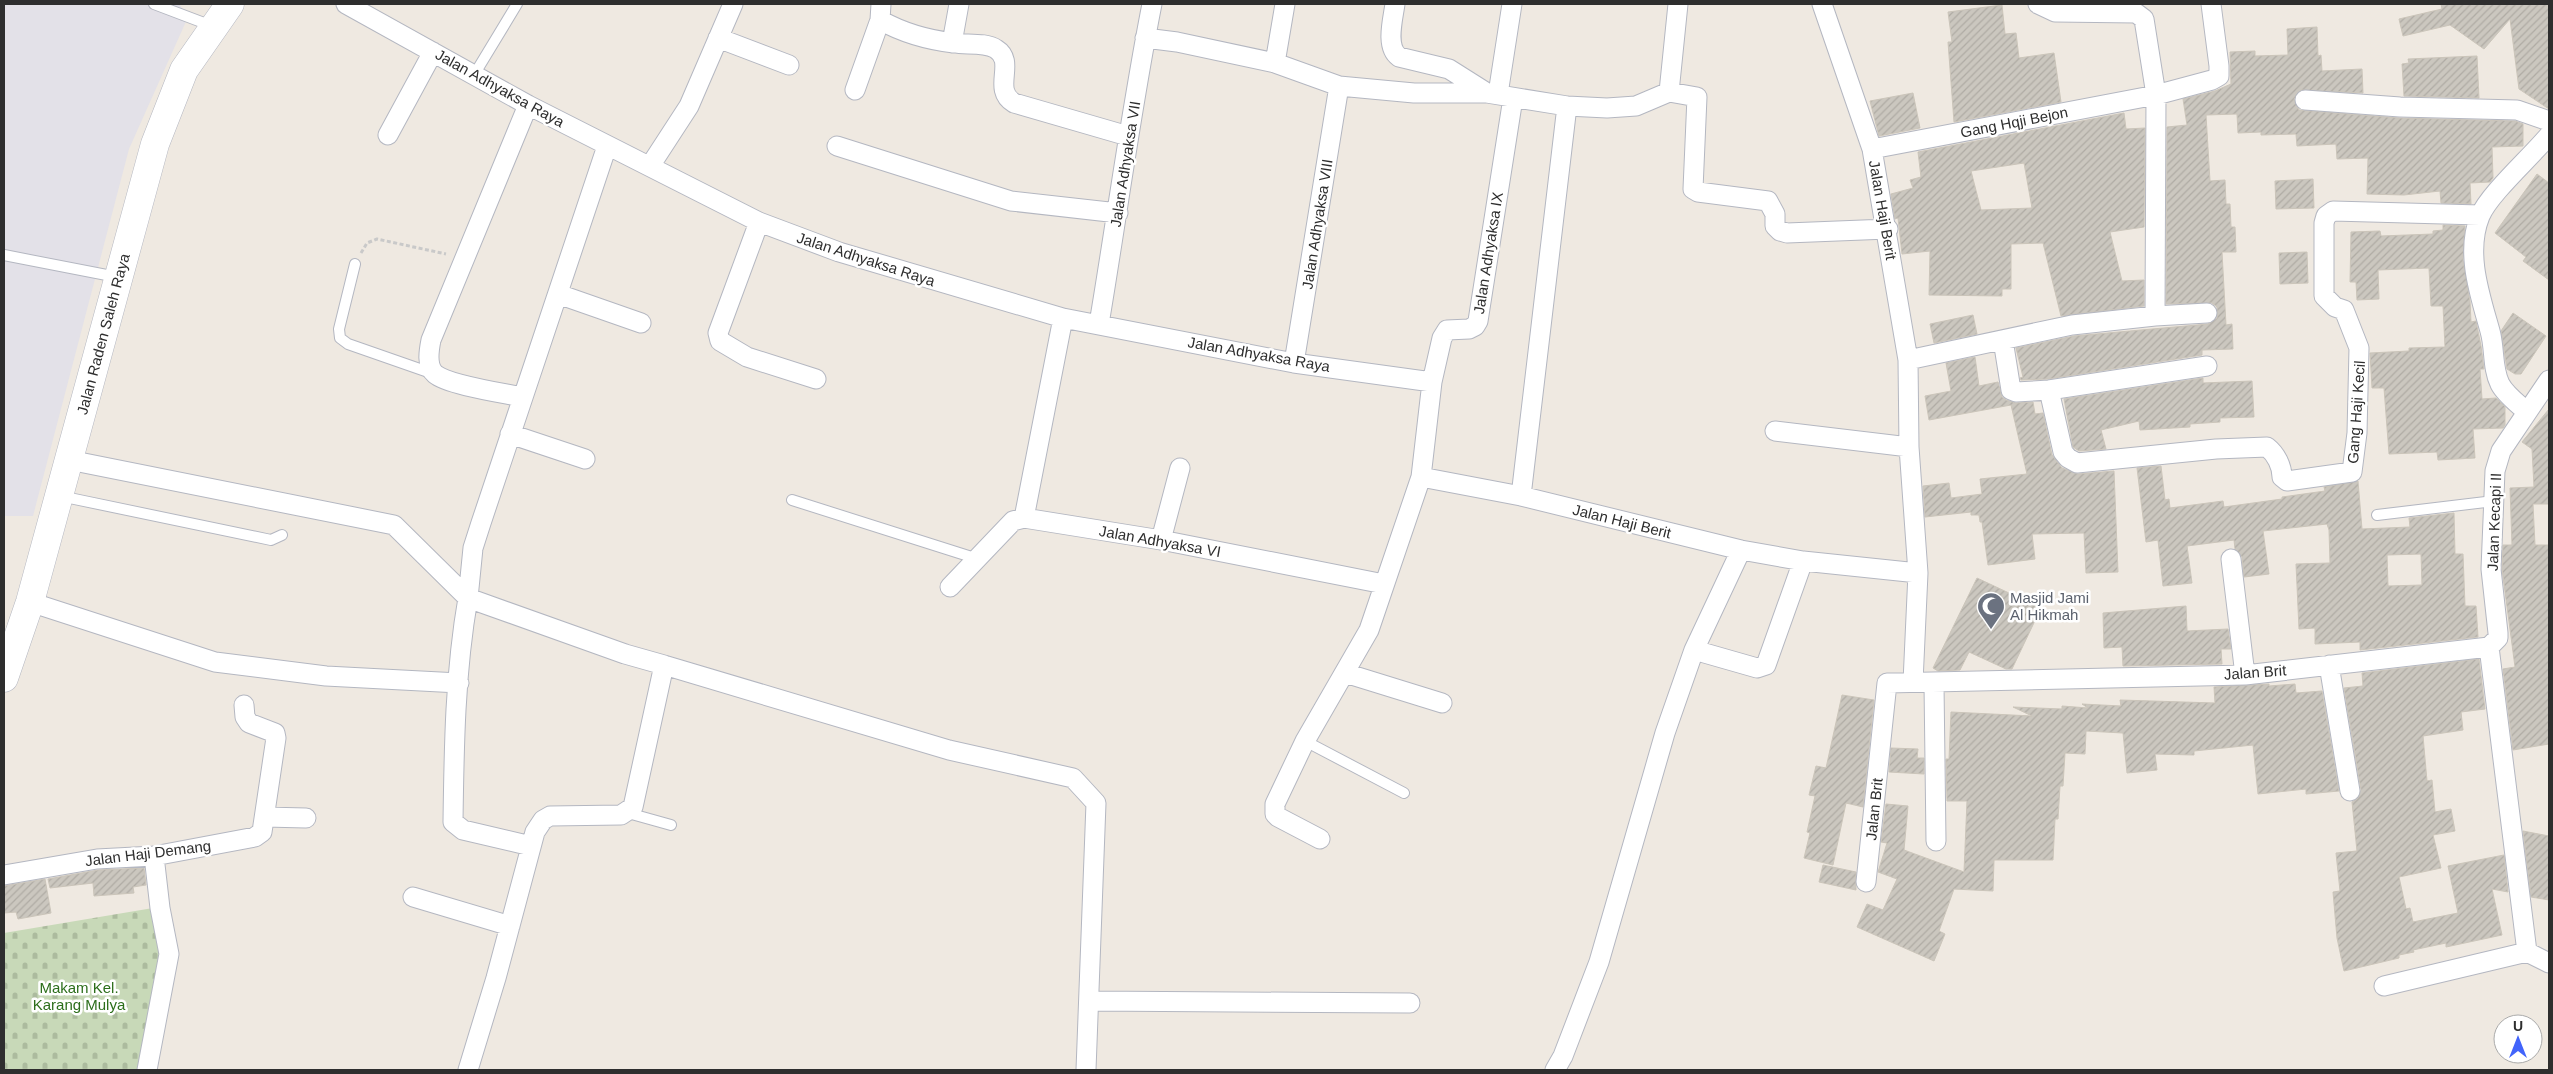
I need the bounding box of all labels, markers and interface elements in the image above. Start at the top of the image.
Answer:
street label: Jalan Adhyaksa Raya [433,46,568,131]
street label: Jalan Adhyaksa VII [1107,100,1143,228]
street label: Gang Hqji Bejon [1959,103,2069,141]
street label: Jalan Adhyaksa VIII [1298,158,1336,290]
street label: Jalan Haji Berit [1866,159,1900,262]
street label: Jalan Adhyaksa IX [1470,191,1506,315]
street label: Jalan Adhyaksa Raya [795,229,938,290]
street label: Jalan Raden Saleh Raya [73,251,133,416]
street label: Jalan Adhyaksa Raya [1186,333,1332,375]
street label: Gang Haji Kecil [2344,360,2368,464]
street label: Jalan Kecapi II [2484,473,2504,571]
street label: Jalan Haji Berit [1571,501,1674,542]
street label: Jalan Adhyaksa VI [1098,522,1222,560]
place label: Masjid Jami Al Hikmah [2010,589,2089,623]
mosque icon: Masjid Jami Al Hikmah [1976,591,2006,630]
street label: Jalan Brit [2223,661,2288,683]
street label: Jalan Brit [1862,776,1886,841]
street label: Jalan Haji Demang [84,837,212,869]
park label: Makam Kel. Karang Mulya [33,979,126,1013]
north arrow [2493,1014,2543,1064]
text: U [2513,1018,2523,1034]

